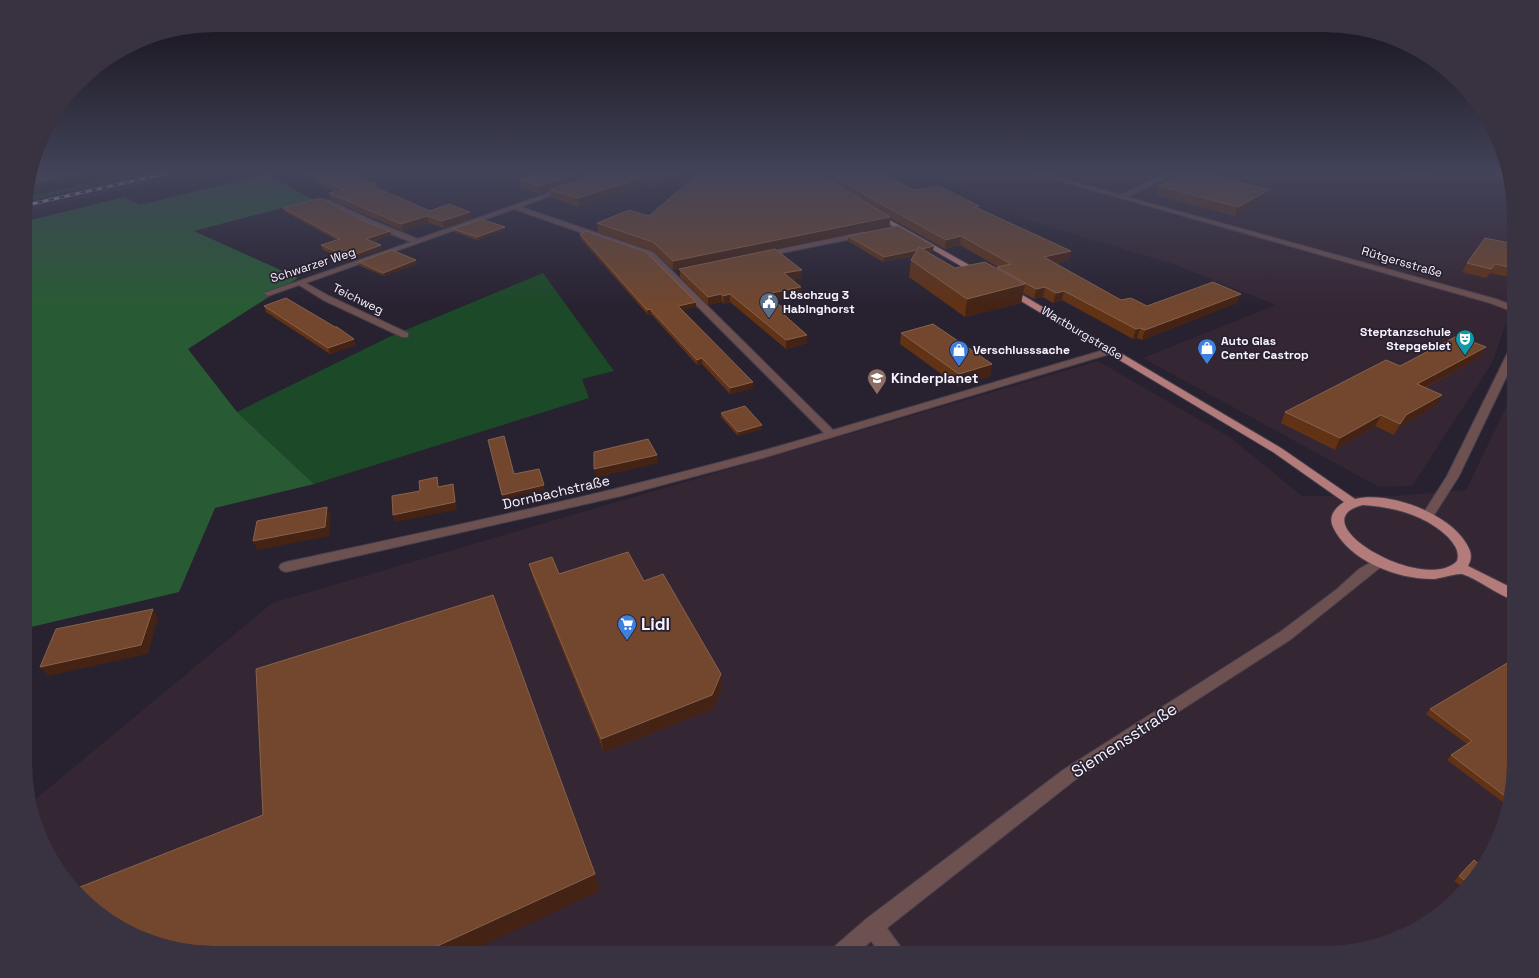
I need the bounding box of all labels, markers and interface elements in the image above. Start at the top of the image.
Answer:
street label: Rütgersstraße [1360,243,1444,281]
street label: Schwarzer Weg [268,244,358,286]
street label: Teichweg [330,280,386,318]
place label: Löschzug 3 Habinghorst [783,287,855,317]
public building icon: Löschzug 3 Habinghorst [758,291,780,319]
street label: Wartburgstraße [1038,302,1126,364]
place label: Steptanzschule Stepgebiet [1360,324,1451,354]
theatre icon: Steptanzschule Stepgebiet [1454,328,1476,356]
place label: Auto Glas Center Castrop [1221,333,1309,363]
shop icon: Auto Glas Center Castrop [1196,337,1218,365]
shop icon: Verschlusssache [948,339,970,367]
place label: Verschlusssache [973,342,1070,358]
school or university icon: Kinderplanet [866,367,888,395]
place label: Kinderplanet [891,369,978,387]
street label: Dornbachstraße [501,471,611,513]
supermarket icon: Lidl [616,613,638,641]
place label: Lidl [641,613,670,635]
street label: Siemensstraße [1067,698,1181,782]

